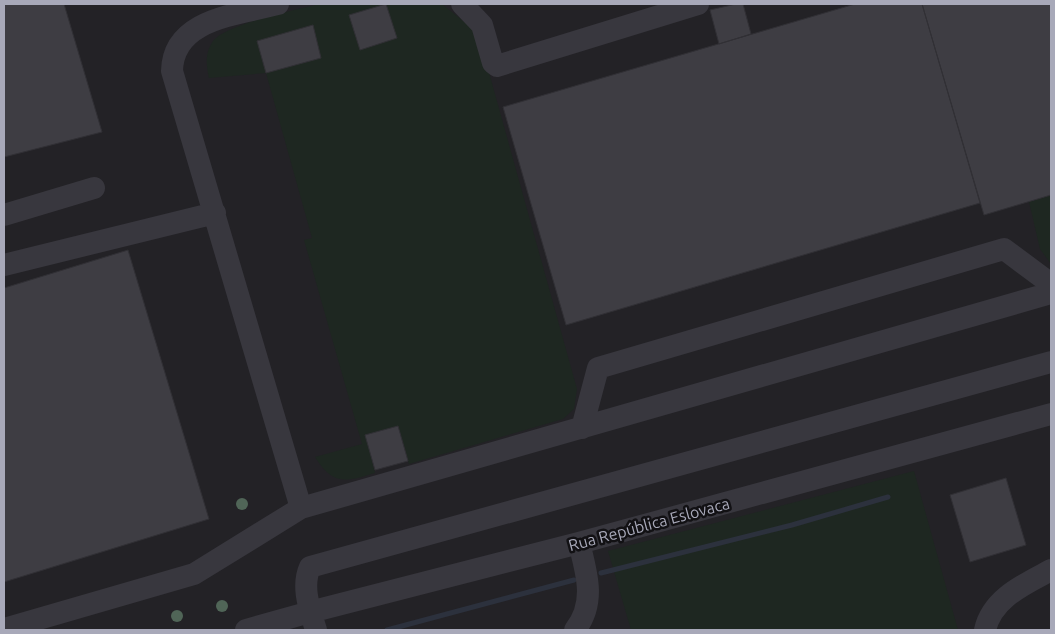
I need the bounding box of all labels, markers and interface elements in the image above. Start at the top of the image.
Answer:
street label: Rua República Eslovaca [566,494,732,554]

